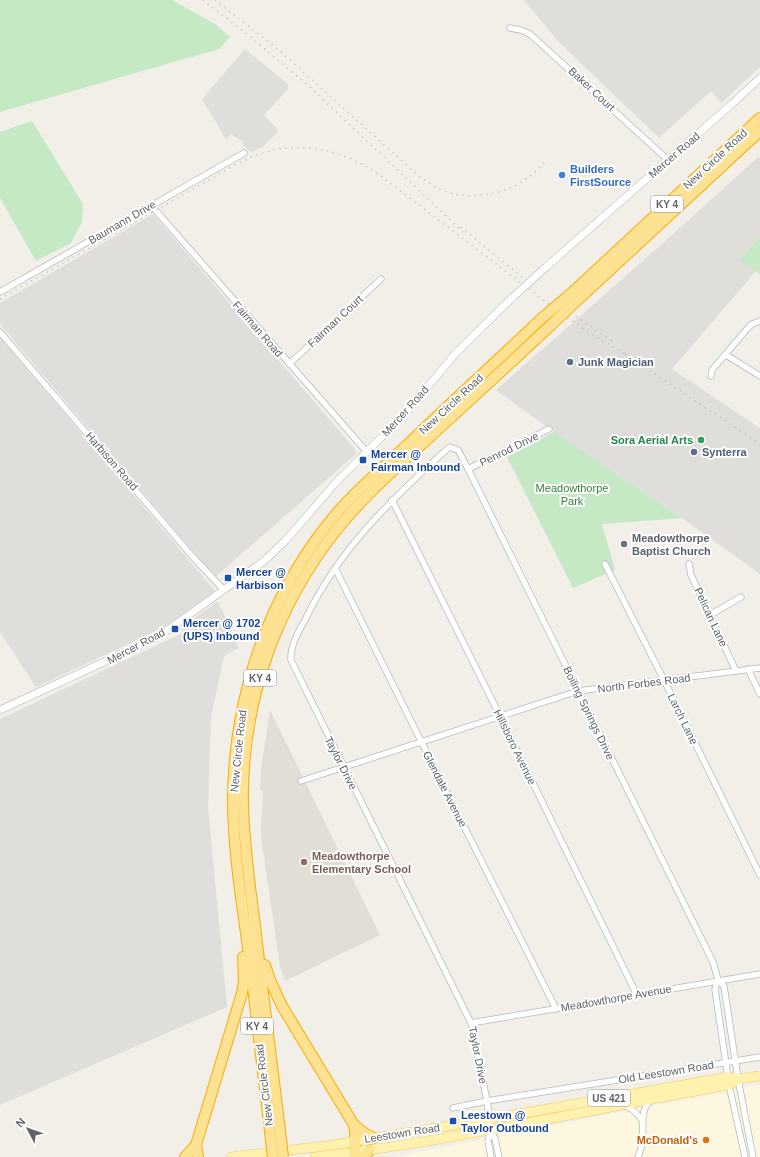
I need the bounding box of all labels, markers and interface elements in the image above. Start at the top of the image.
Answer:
street label: Baker Court [566,65,618,113]
street label: New Circle Road [681,126,749,192]
street label: Mercer Road [646,130,702,180]
place label: Builders FirstSource [570,163,631,188]
marker: Builders FirstSource [557,170,567,180]
road number: KY 4 [651,196,683,212]
street label: Baumann Drive [86,198,158,246]
street label: Fairman Court [305,293,365,349]
street label: Fairman Road [231,299,285,359]
place label: Junk Magician [578,356,654,368]
marker: Junk Magician [565,357,575,367]
street label: New Circle Road [417,371,485,437]
street label: Mercer Road [379,383,431,439]
street label: Harbison Road [83,429,141,493]
street label: Penrod Drive [478,430,540,468]
place label: Sora Aerial Arts [611,434,693,446]
marker: Sora Aerial Arts [696,435,706,445]
place label: Synterra [702,446,748,458]
marker: Synterra [689,447,699,457]
place label: Mercer @ Fairman Inbound [371,448,460,473]
marker: Mercer @ Fairman Inbound [358,455,368,465]
park label: Meadowthorpe Park [536,482,608,507]
place label: Meadowthorpe Baptist Church [632,532,711,557]
marker: Meadowthorpe Baptist Church [619,539,629,549]
place label: Mercer @ Harbison [236,566,286,591]
marker: Mercer @ Harbison [223,573,233,583]
street label: Pelican Lane [692,586,730,648]
place label: Mercer @ 1702 (UPS) Inbound [183,617,260,642]
marker: Mercer @ 1702 (UPS) Inbound [170,624,180,634]
street label: Mercer Road [105,626,167,666]
street label: Boiling Springs Drive [561,664,617,762]
road number: KY 4 [244,670,276,686]
street label: North Forbes Road [597,671,691,695]
street label: Larch Lane [666,692,700,746]
street label: Hillsboro Avenue [492,707,538,787]
street label: New Circle Road [228,709,248,793]
street label: Taylor Drive [322,734,360,792]
street label: Glendale Avenue [421,749,469,829]
place label: Meadowthorpe Elementary School [312,850,411,875]
marker: Meadowthorpe Elementary School [299,857,309,867]
street label: Meadowthorpe Avenue [560,982,672,1014]
road number: KY 4 [241,1018,273,1034]
street label: Taylor Drive [467,1025,489,1085]
street label: New Circle Road [253,1043,275,1127]
street label: Old Leestown Road [617,1059,715,1085]
road number: US 421 [588,1090,630,1106]
north arrow [8,1109,48,1149]
place label: Leestown @ Taylor Outbound [461,1109,549,1134]
text: N [13,1115,28,1129]
marker: Leestown @ Taylor Outbound [448,1116,458,1126]
street label: Leestown Road [363,1121,441,1145]
place label: McDonald's [637,1134,698,1146]
marker: McDonald's [701,1135,711,1145]

